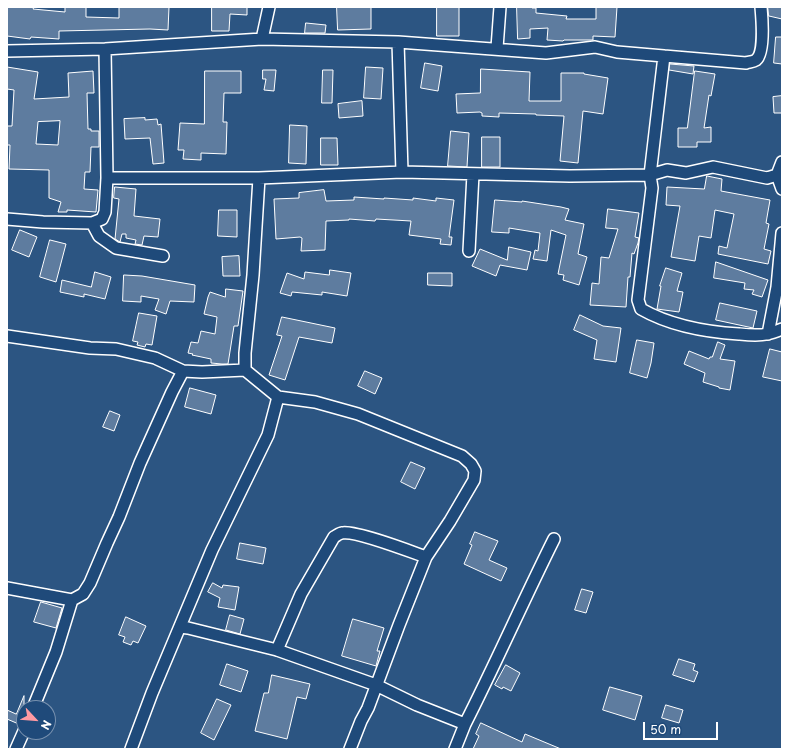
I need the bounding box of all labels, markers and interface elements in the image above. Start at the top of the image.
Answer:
north arrow [16,700,56,740]
scale bar [645,714,720,740]
text: N [37,717,56,733]
text: 50 m [650,720,681,738]

